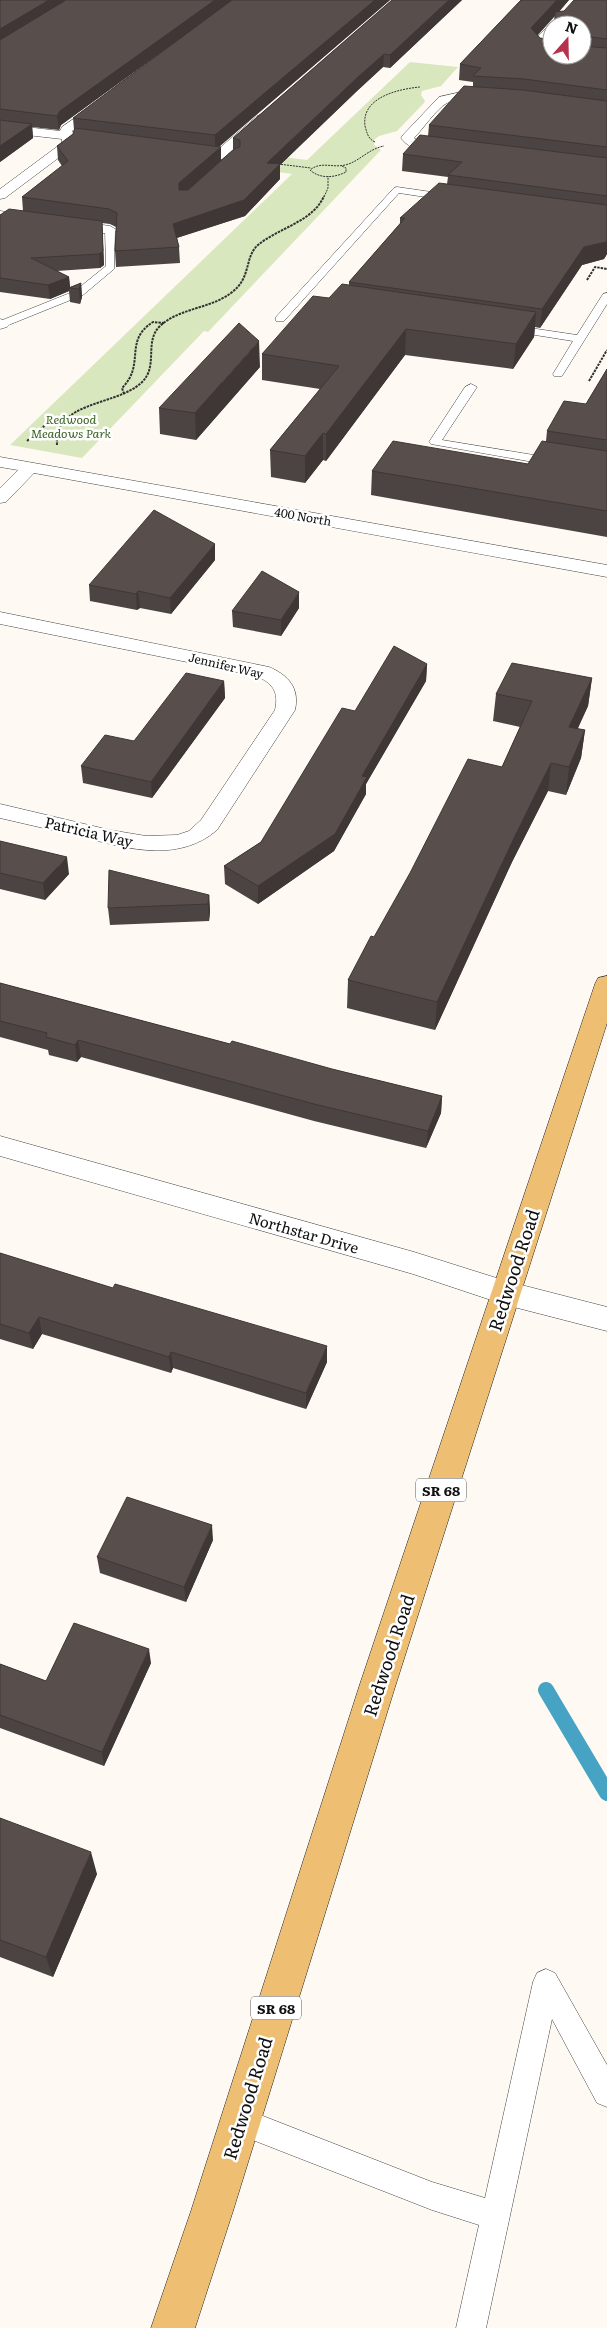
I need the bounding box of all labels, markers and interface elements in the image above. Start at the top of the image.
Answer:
north arrow [542,15,592,65]
text: N [563,15,581,38]
park label: Redwood Meadows Park [31,410,112,442]
street label: 400 North [273,502,333,530]
street label: Jennifer Way [187,648,265,682]
street label: Patricia Way [43,810,136,852]
street label: Northstar Drive [246,1205,362,1259]
street label: Redwood Road [481,1205,545,1335]
road number: SR 68 [416,1478,466,1502]
street label: Redwood Road [356,1590,420,1720]
road number: SR 68 [251,1996,301,2020]
street label: Redwood Road [215,2033,279,2163]

